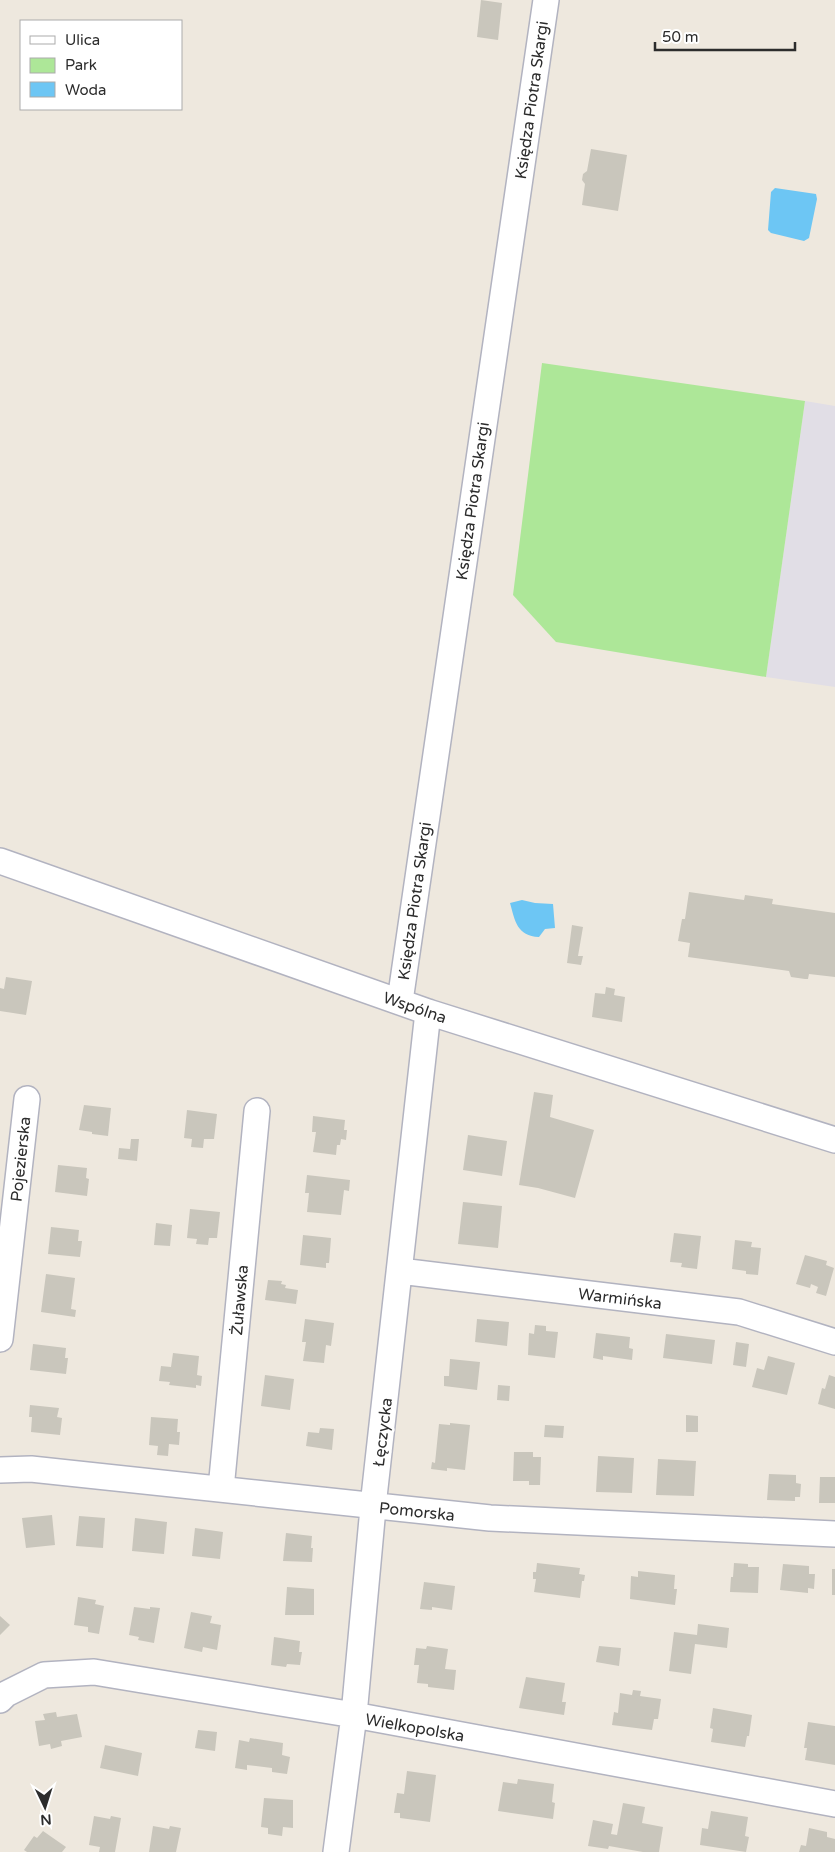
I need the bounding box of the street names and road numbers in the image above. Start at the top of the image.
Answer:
street label: Księdza Piotra Skargi [511,20,553,181]
street label: Księdza Piotra Skargi [452,421,494,582]
street label: Księdza Piotra Skargi [394,821,436,982]
street label: Wspólna [380,988,449,1028]
street label: Pojezierska [7,1115,35,1203]
street label: Żuławska [227,1264,253,1336]
street label: Warmińska [577,1284,663,1314]
street label: Łęczycka [369,1396,397,1468]
street label: Pomorska [378,1498,456,1526]
street label: Wielkopolska [364,1709,466,1747]

